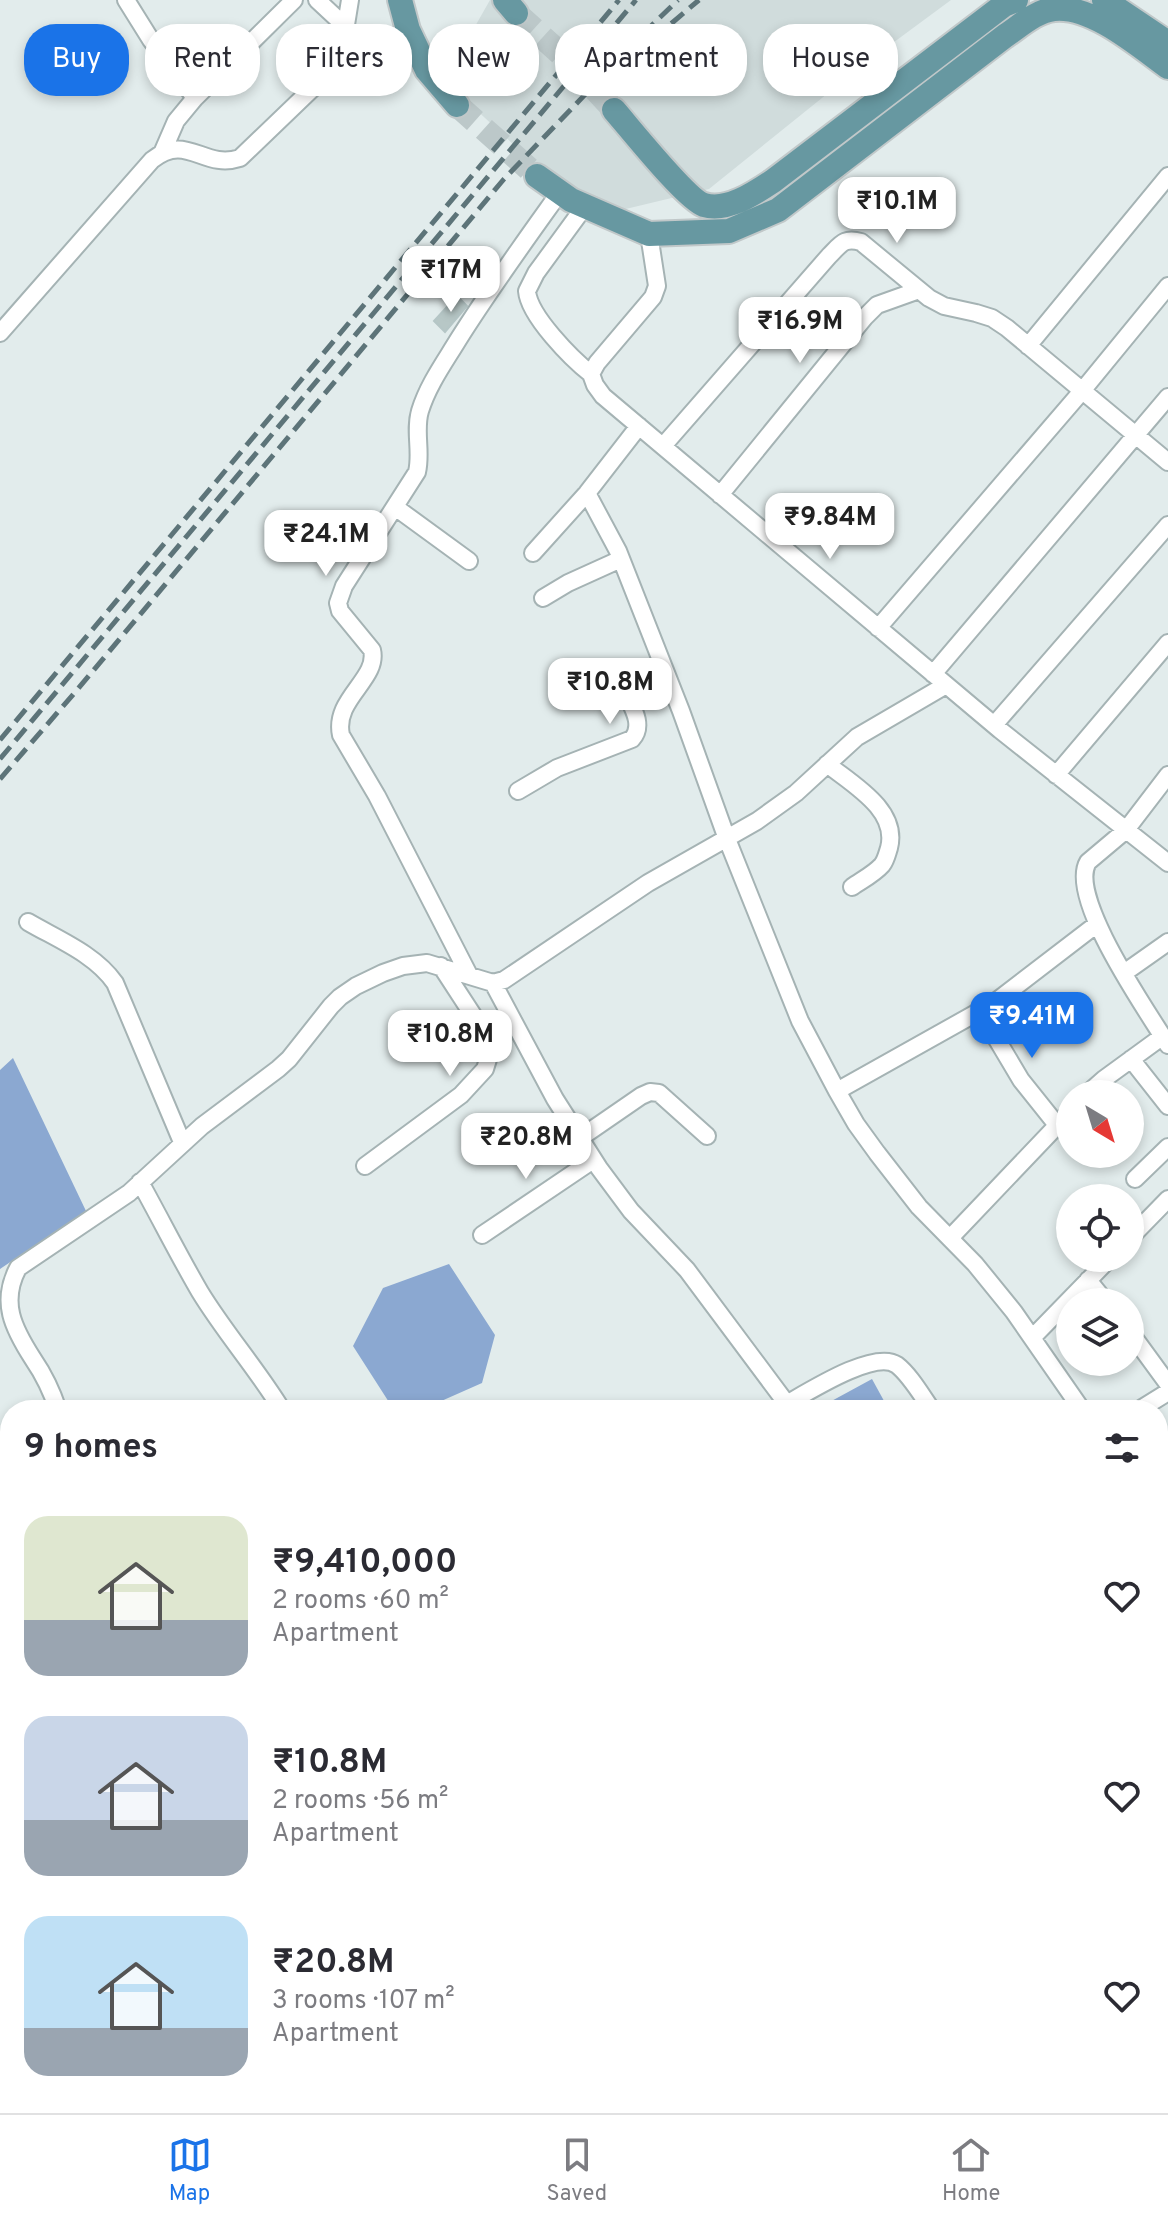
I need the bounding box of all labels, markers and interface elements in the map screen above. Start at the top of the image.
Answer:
chip: Buy [24,24,129,96]
chip: Rent [145,24,260,96]
chip: Filters [276,24,412,96]
chip: New [428,24,539,96]
chip: Apartment [555,24,747,96]
chip: House [763,24,898,96]
pin: ₹10.1M [832,177,962,245]
text: ₹10.1M [856,186,938,219]
pin: ₹17M [404,246,498,314]
text: ₹17M [420,255,482,288]
pin: ₹16.9M [735,297,865,365]
text: ₹16.9M [757,306,843,339]
pin: ₹9.84M [765,493,895,561]
text: ₹9.84M [783,502,877,535]
pin: ₹24.1M [261,510,391,578]
text: ₹24.1M [282,519,370,552]
pin: ₹10.8M [545,658,675,726]
text: ₹10.8M [566,667,654,700]
pin: ₹9.41M [967,992,1097,1060]
text: ₹9.41M [988,1001,1076,1034]
pin: ₹10.8M [385,1010,515,1078]
text: ₹10.8M [406,1019,494,1052]
north arrow [1056,1080,1144,1168]
map controls [1056,1080,1144,1376]
pin: ₹20.8M [461,1113,591,1181]
text: ₹20.8M [479,1122,573,1155]
button: locate [1056,1184,1144,1272]
button: layers [1056,1288,1144,1376]
icon: filters [1100,1426,1144,1470]
text: 9 homes [24,1427,158,1470]
text: ₹9,410,000 [272,1542,457,1585]
icon: home [88,1548,184,1644]
icon: heart [1100,1574,1144,1618]
text: 2 rooms · 60 m² [272,1585,449,1618]
text: Apartment [272,1618,399,1651]
text: ₹10.8M [272,1742,387,1785]
icon: home [88,1748,184,1844]
icon: heart [1100,1774,1144,1818]
text: 2 rooms · 56 m² [272,1785,448,1818]
text: Apartment [272,1818,399,1851]
text: ₹20.8M [272,1942,395,1985]
icon: home [88,1948,184,2044]
icon: heart [1100,1974,1144,2018]
text: 3 rooms · 107 m² [272,1985,455,2018]
text: Apartment [272,2018,399,2051]
tab: Map [168,2133,212,2208]
tab: Saved [547,2133,607,2208]
tab: Home [942,2133,1000,2208]

